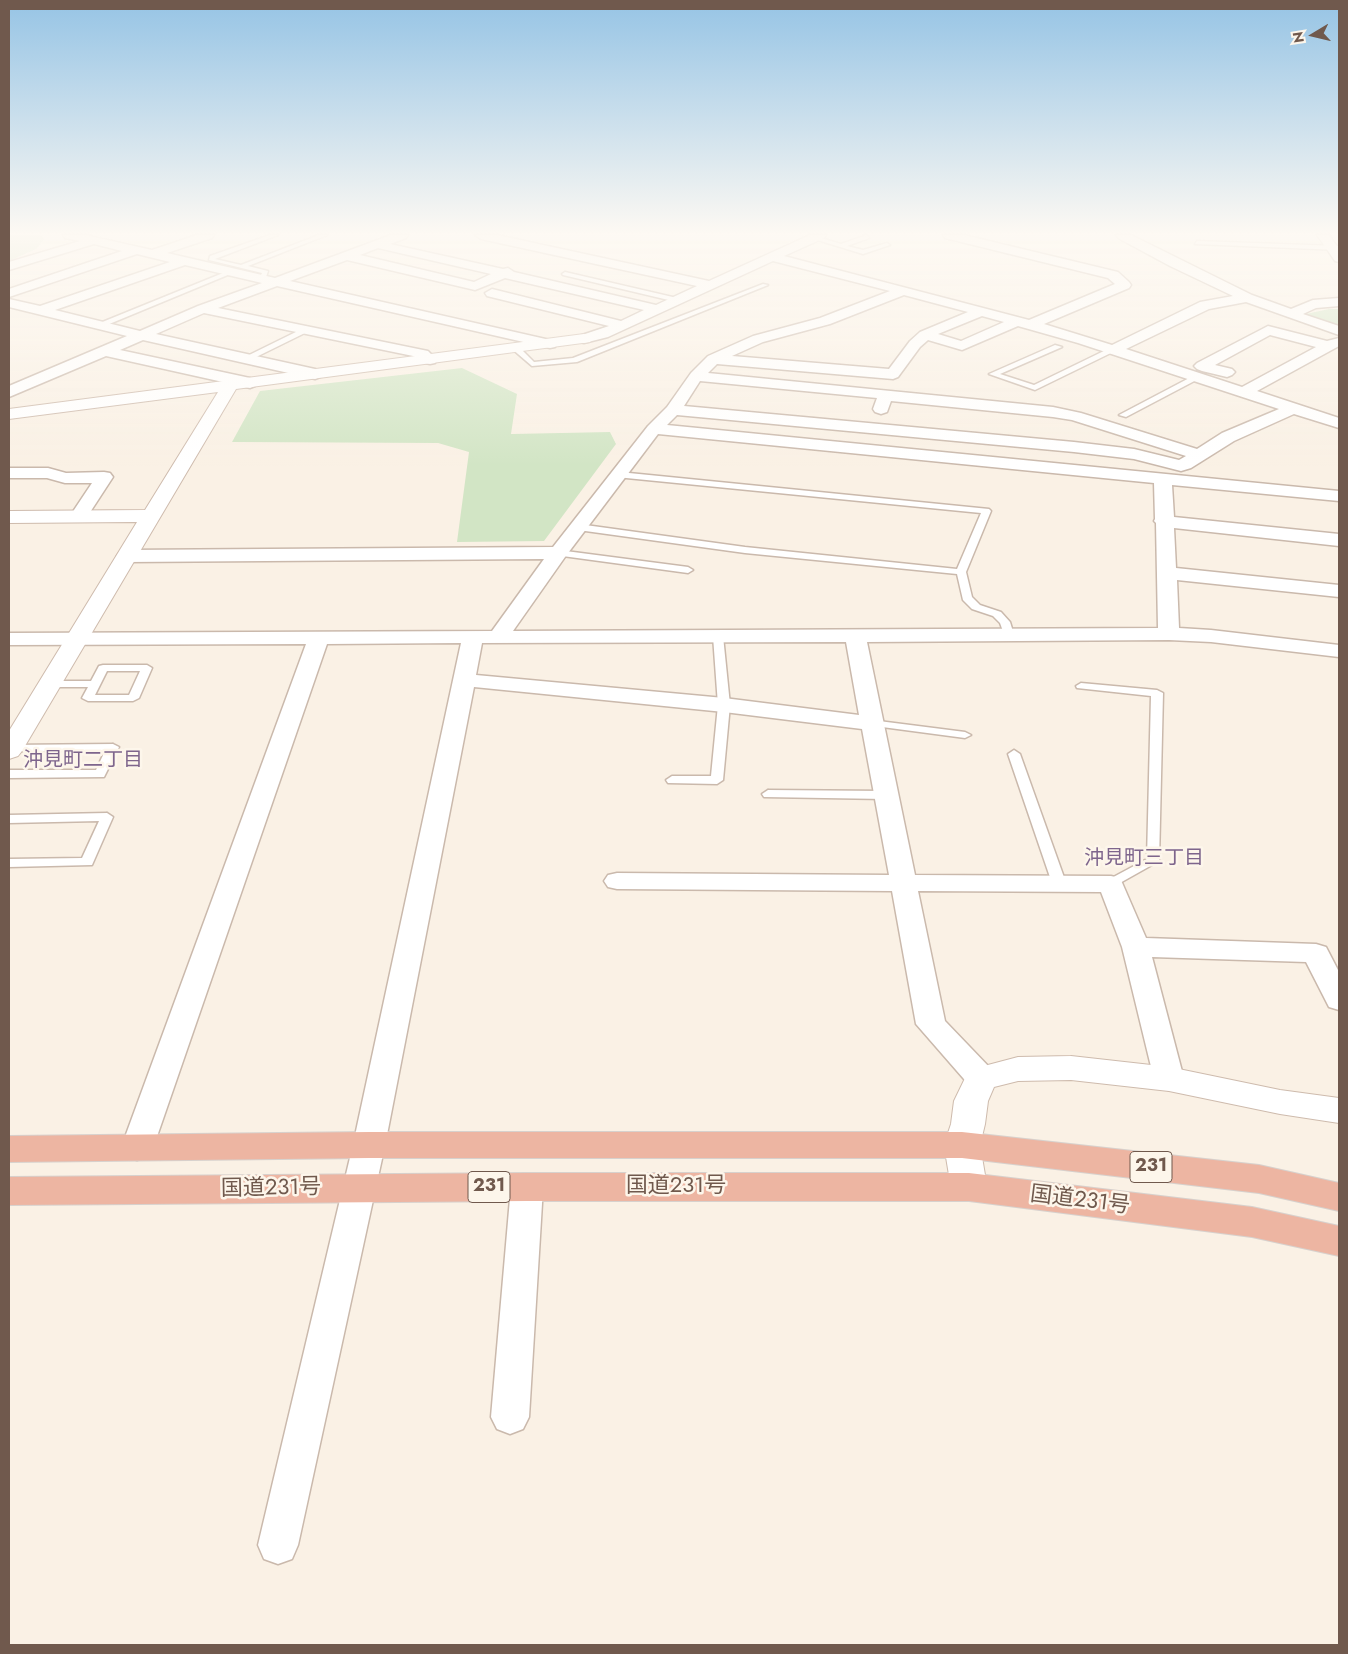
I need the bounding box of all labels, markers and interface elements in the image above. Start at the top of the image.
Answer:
north arrow [1288,10,1338,60]
text: N [1287,30,1309,44]
district label: 沖見町二丁目 [23,749,143,773]
district label: 沖見町三丁目 [1084,847,1204,871]
road number: 231 [1130,1152,1172,1182]
road number: 231 [468,1172,510,1202]
street label: 国道231号 [626,1174,726,1200]
street label: 国道231号 [221,1175,321,1203]
street label: 国道231号 [1029,1182,1131,1220]

